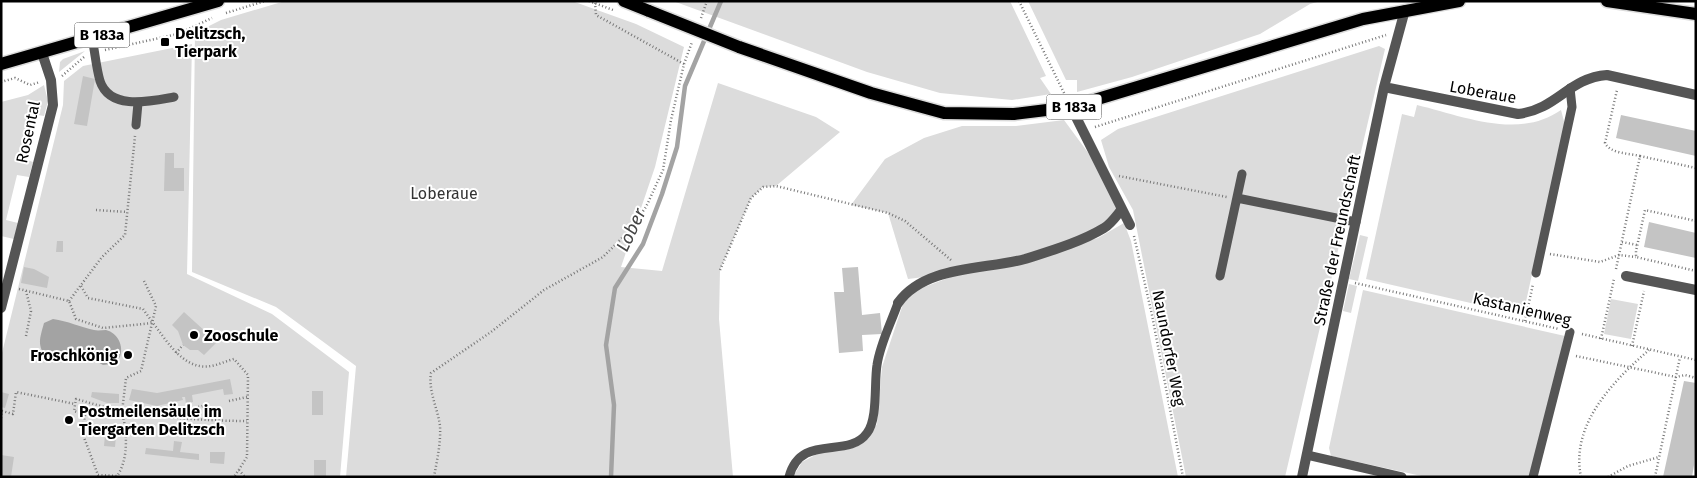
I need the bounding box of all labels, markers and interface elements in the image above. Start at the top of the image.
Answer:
road number: B 183a [74,22,130,48]
place label: Delitzsch, Tierpark [175,24,246,61]
marker: Delitzsch, Tierpark [159,36,171,48]
street label: Loberaue [1448,77,1518,107]
road number: B 183a [1046,94,1102,120]
street label: Rosental [12,99,44,165]
street label: Straße der Freundschaft [1310,153,1364,327]
park label: Loberaue [410,184,478,203]
water label: Lober [611,204,651,255]
street label: Naundorfer Weg [1148,288,1190,408]
street label: Kastanienweg [1471,288,1574,330]
place label: Zooschule [204,326,279,345]
marker: Zooschule [188,329,200,341]
place label: Froschkönig [30,346,118,365]
marker: Froschkönig [122,349,134,361]
place label: Postmeilensäule im Tiergarten Delitzsch [79,402,225,439]
marker: Postmeilensäule im Tiergarten Delitzsch [63,414,75,426]

